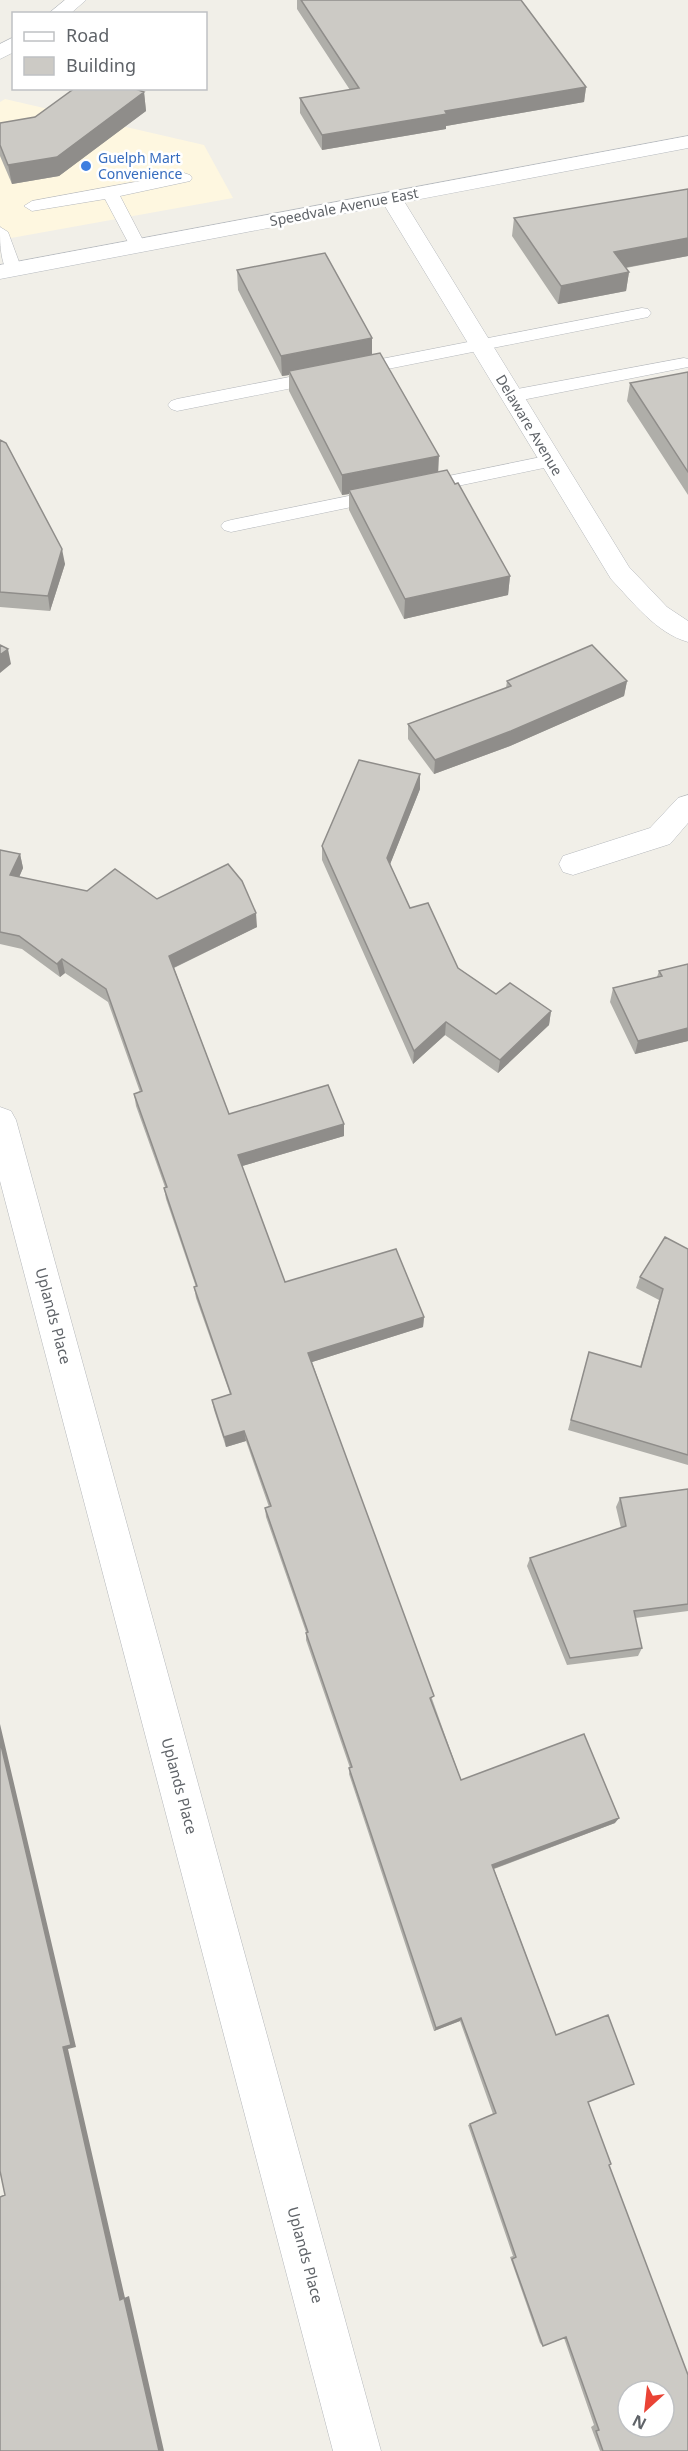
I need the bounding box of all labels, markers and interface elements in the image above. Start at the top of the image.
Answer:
legend [12,12,207,90]
text: Road [66,23,109,47]
text: Building [66,53,136,77]
place label: Guelph Mart Convenience [98,148,183,183]
marker: Guelph Mart Convenience [79,159,93,173]
street label: Speedvale Avenue East [268,183,420,230]
street label: Delaware Avenue [492,371,567,479]
street label: Uplands Place [31,1265,76,1366]
street label: Uplands Place [157,1735,202,1836]
street label: Uplands Place [283,2204,328,2305]
north arrow [616,2379,676,2439]
text: N [628,2410,650,2435]

